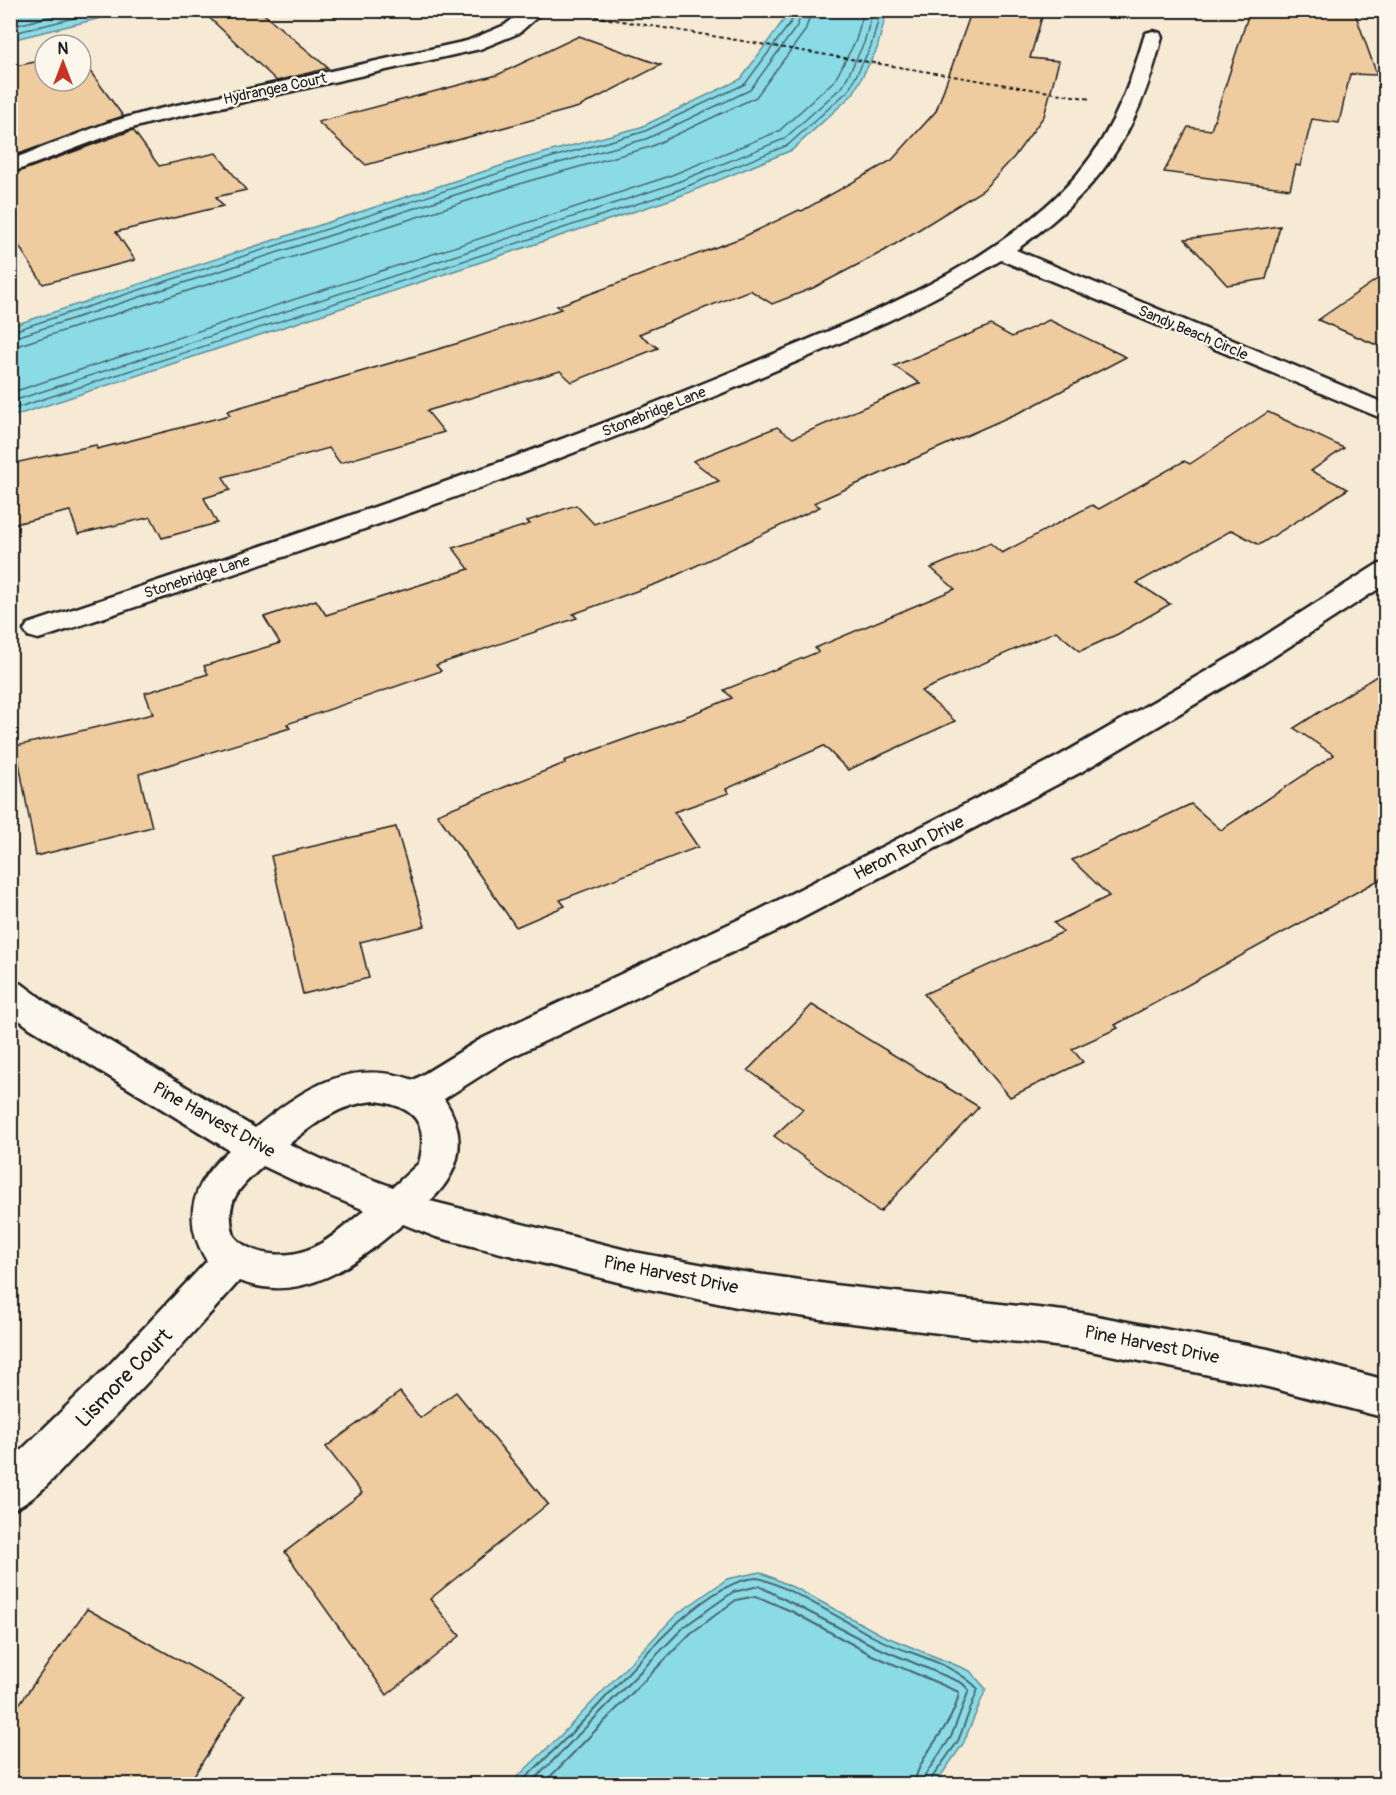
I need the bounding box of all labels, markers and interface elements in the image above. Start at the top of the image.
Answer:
north arrow [33,33,93,93]
text: N [58,39,69,59]
street label: Hydrangea Court [222,69,329,109]
street label: Sandy Beach Circle [1135,301,1251,365]
street label: Stonebridge Lane [599,382,709,441]
street label: Stonebridge Lane [142,551,253,603]
street label: Heron Run Drive [850,810,968,886]
street label: Pine Harvest Drive [149,1077,279,1163]
street label: Pine Harvest Drive [602,1251,740,1299]
street label: Pine Harvest Drive [1083,1321,1221,1369]
street label: Lismore Court [70,1322,178,1433]

